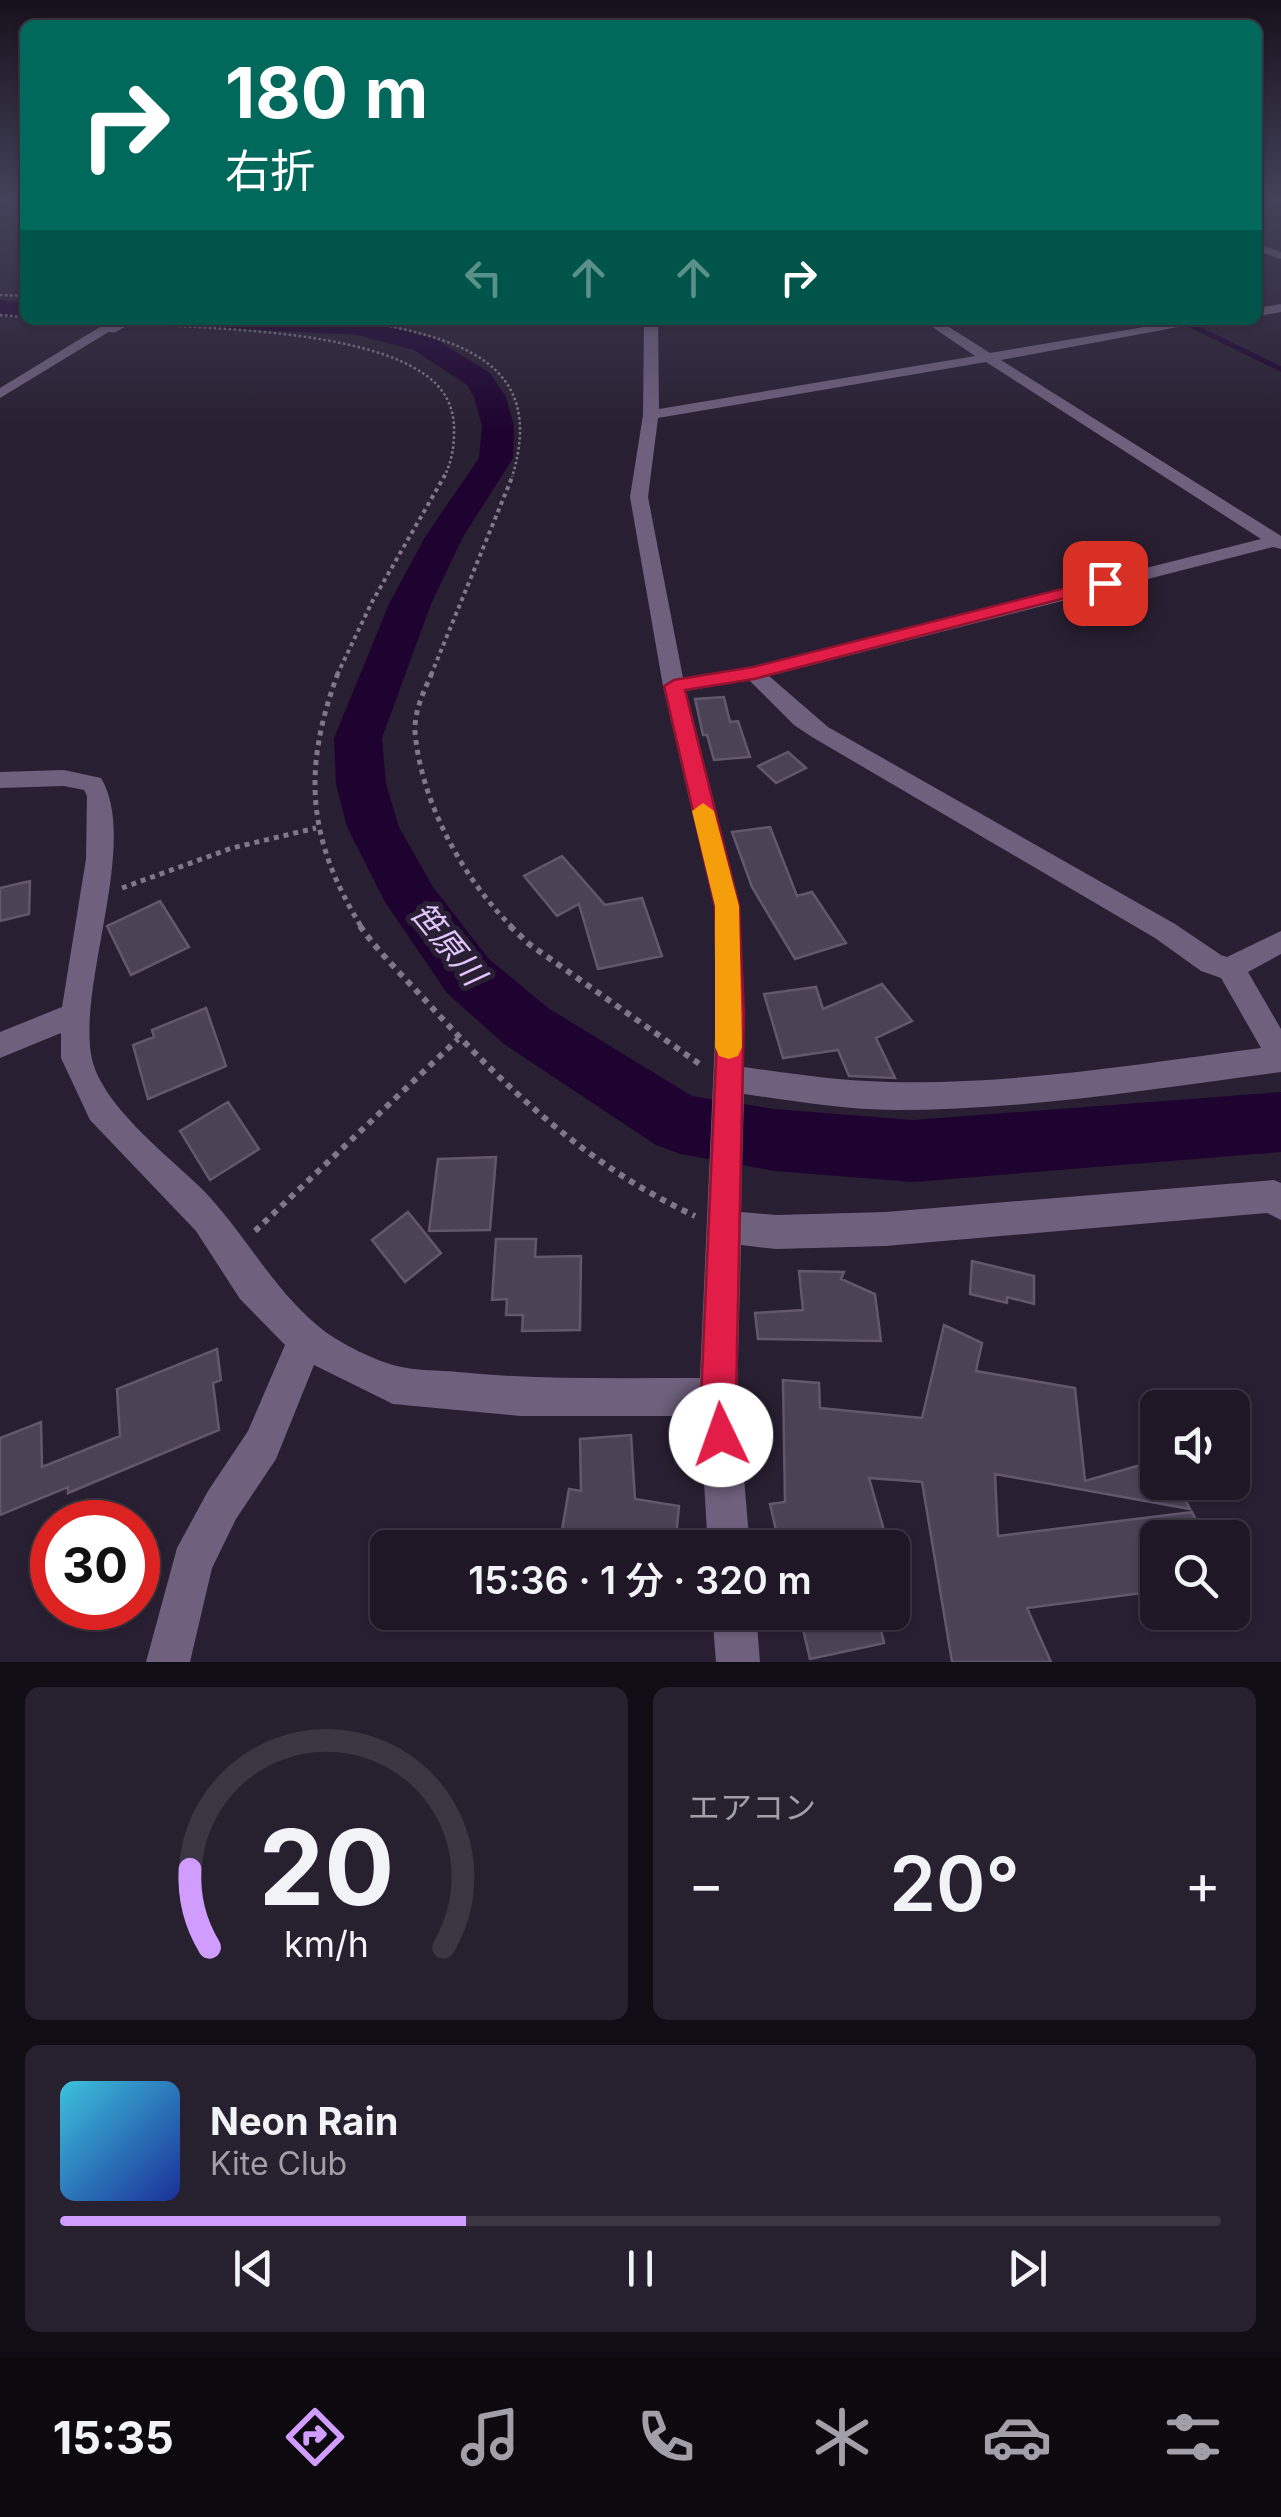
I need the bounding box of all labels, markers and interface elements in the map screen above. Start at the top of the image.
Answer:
text: 180 m [225,50,428,135]
icon: right [60,60,190,190]
text: 右折 [225,143,315,198]
icon: left [456,250,511,305]
icon: ahead [561,250,616,305]
icon: ahead [666,250,721,305]
icon: right [771,250,826,305]
pin [1063,541,1148,626]
icon: arrive [1078,556,1133,611]
water label: 笹原川 [403,893,495,995]
position arrow [669,1383,773,1487]
map controls [1140,1390,1250,1630]
button: sound [1140,1390,1250,1500]
speed limit sign: 30 [30,1500,160,1630]
button: search [1140,1520,1250,1630]
text: 15:36 · 1 分 · 320 m [468,1557,812,1603]
text: エアコン [688,1788,816,1827]
text: 20 [259,1804,394,1930]
text: 20° [889,1838,1020,1929]
text: − [688,1851,724,1917]
text: + [1185,1851,1221,1917]
text: km/h [284,1922,369,1966]
text: Neon Rain [210,2098,398,2144]
text: Kite Club [210,2144,347,2183]
icon: previous [226,2241,281,2296]
icon: pause [613,2241,668,2296]
icon: next [1000,2241,1055,2296]
icon: directions [280,2402,350,2472]
icon: music [455,2402,525,2472]
icon: phone [631,2402,701,2472]
icon: climate [807,2402,877,2472]
icon: car [982,2402,1052,2472]
icon: filters [1158,2402,1228,2472]
text: 15:35 [53,2410,174,2465]

